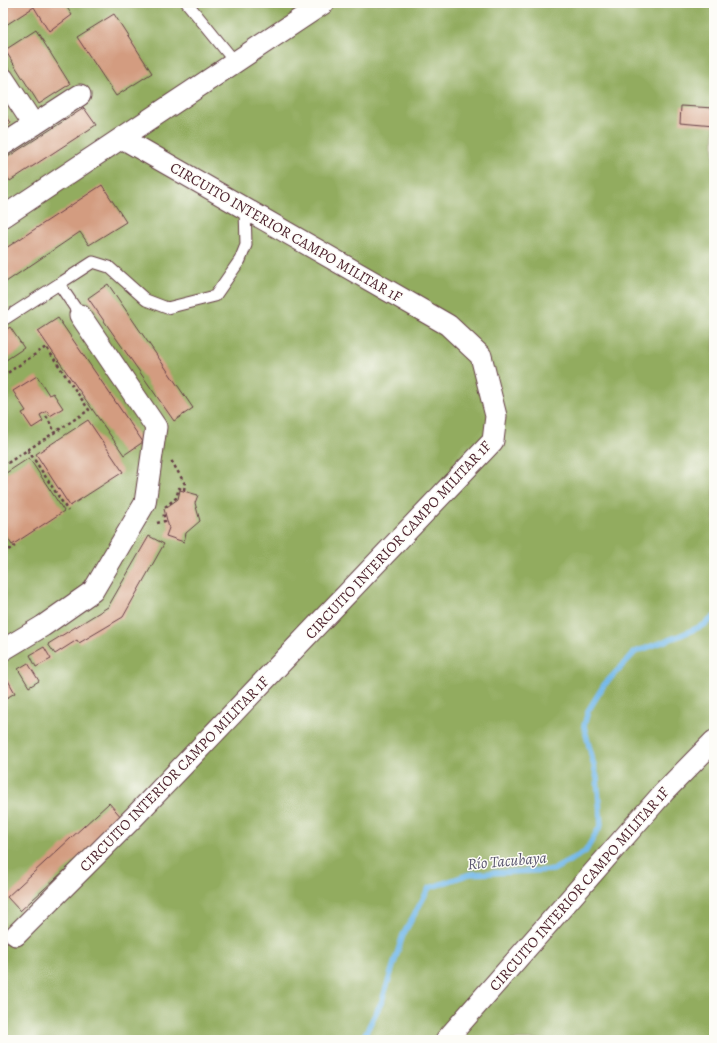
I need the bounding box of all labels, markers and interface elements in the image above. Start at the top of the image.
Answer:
street label: CIRCUITO INTERIOR CAMPO MILITAR 1F [166,157,406,307]
street label: CIRCUITO INTERIOR CAMPO MILITAR 1F [300,436,496,644]
street label: CIRCUITO INTERIOR CAMPO MILITAR 1F [75,672,273,876]
street label: CIRCUITO INTERIOR CAMPO MILITAR 1F [485,782,674,995]
water label: Río Tacubaya [467,847,548,875]

